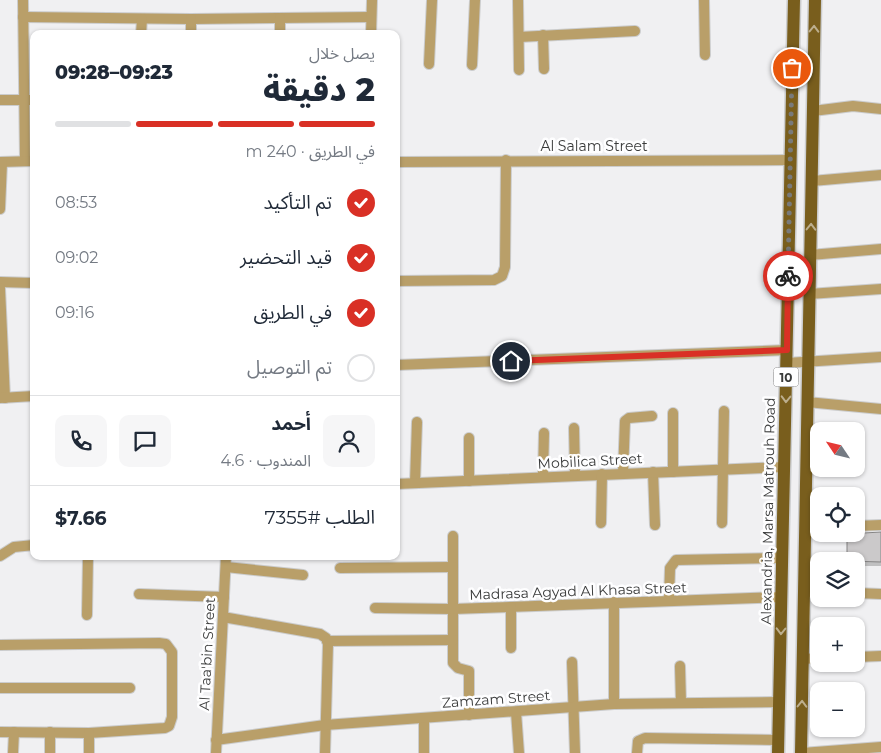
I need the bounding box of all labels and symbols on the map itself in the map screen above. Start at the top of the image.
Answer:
one-way arrow [809,25,820,33]
pin [771,47,813,89]
street label: Al Salam Street [540,137,648,155]
one-way arrow [806,223,816,230]
courier [763,251,813,301]
pin [490,340,532,382]
road number: 10 [774,368,798,387]
one-way arrow [781,395,791,403]
street label: Alexandria, Marsa Matrouh Road [757,397,779,625]
north arrow [810,422,865,478]
street label: Mobilica Street [537,449,643,473]
street label: Madrasa Agyad Al Khasa Street [469,578,687,604]
street label: Al Taa'bin Street [195,597,219,711]
one-way arrow [776,628,786,635]
street label: Zamzam Street [441,686,551,712]
one-way arrow [797,700,807,708]

